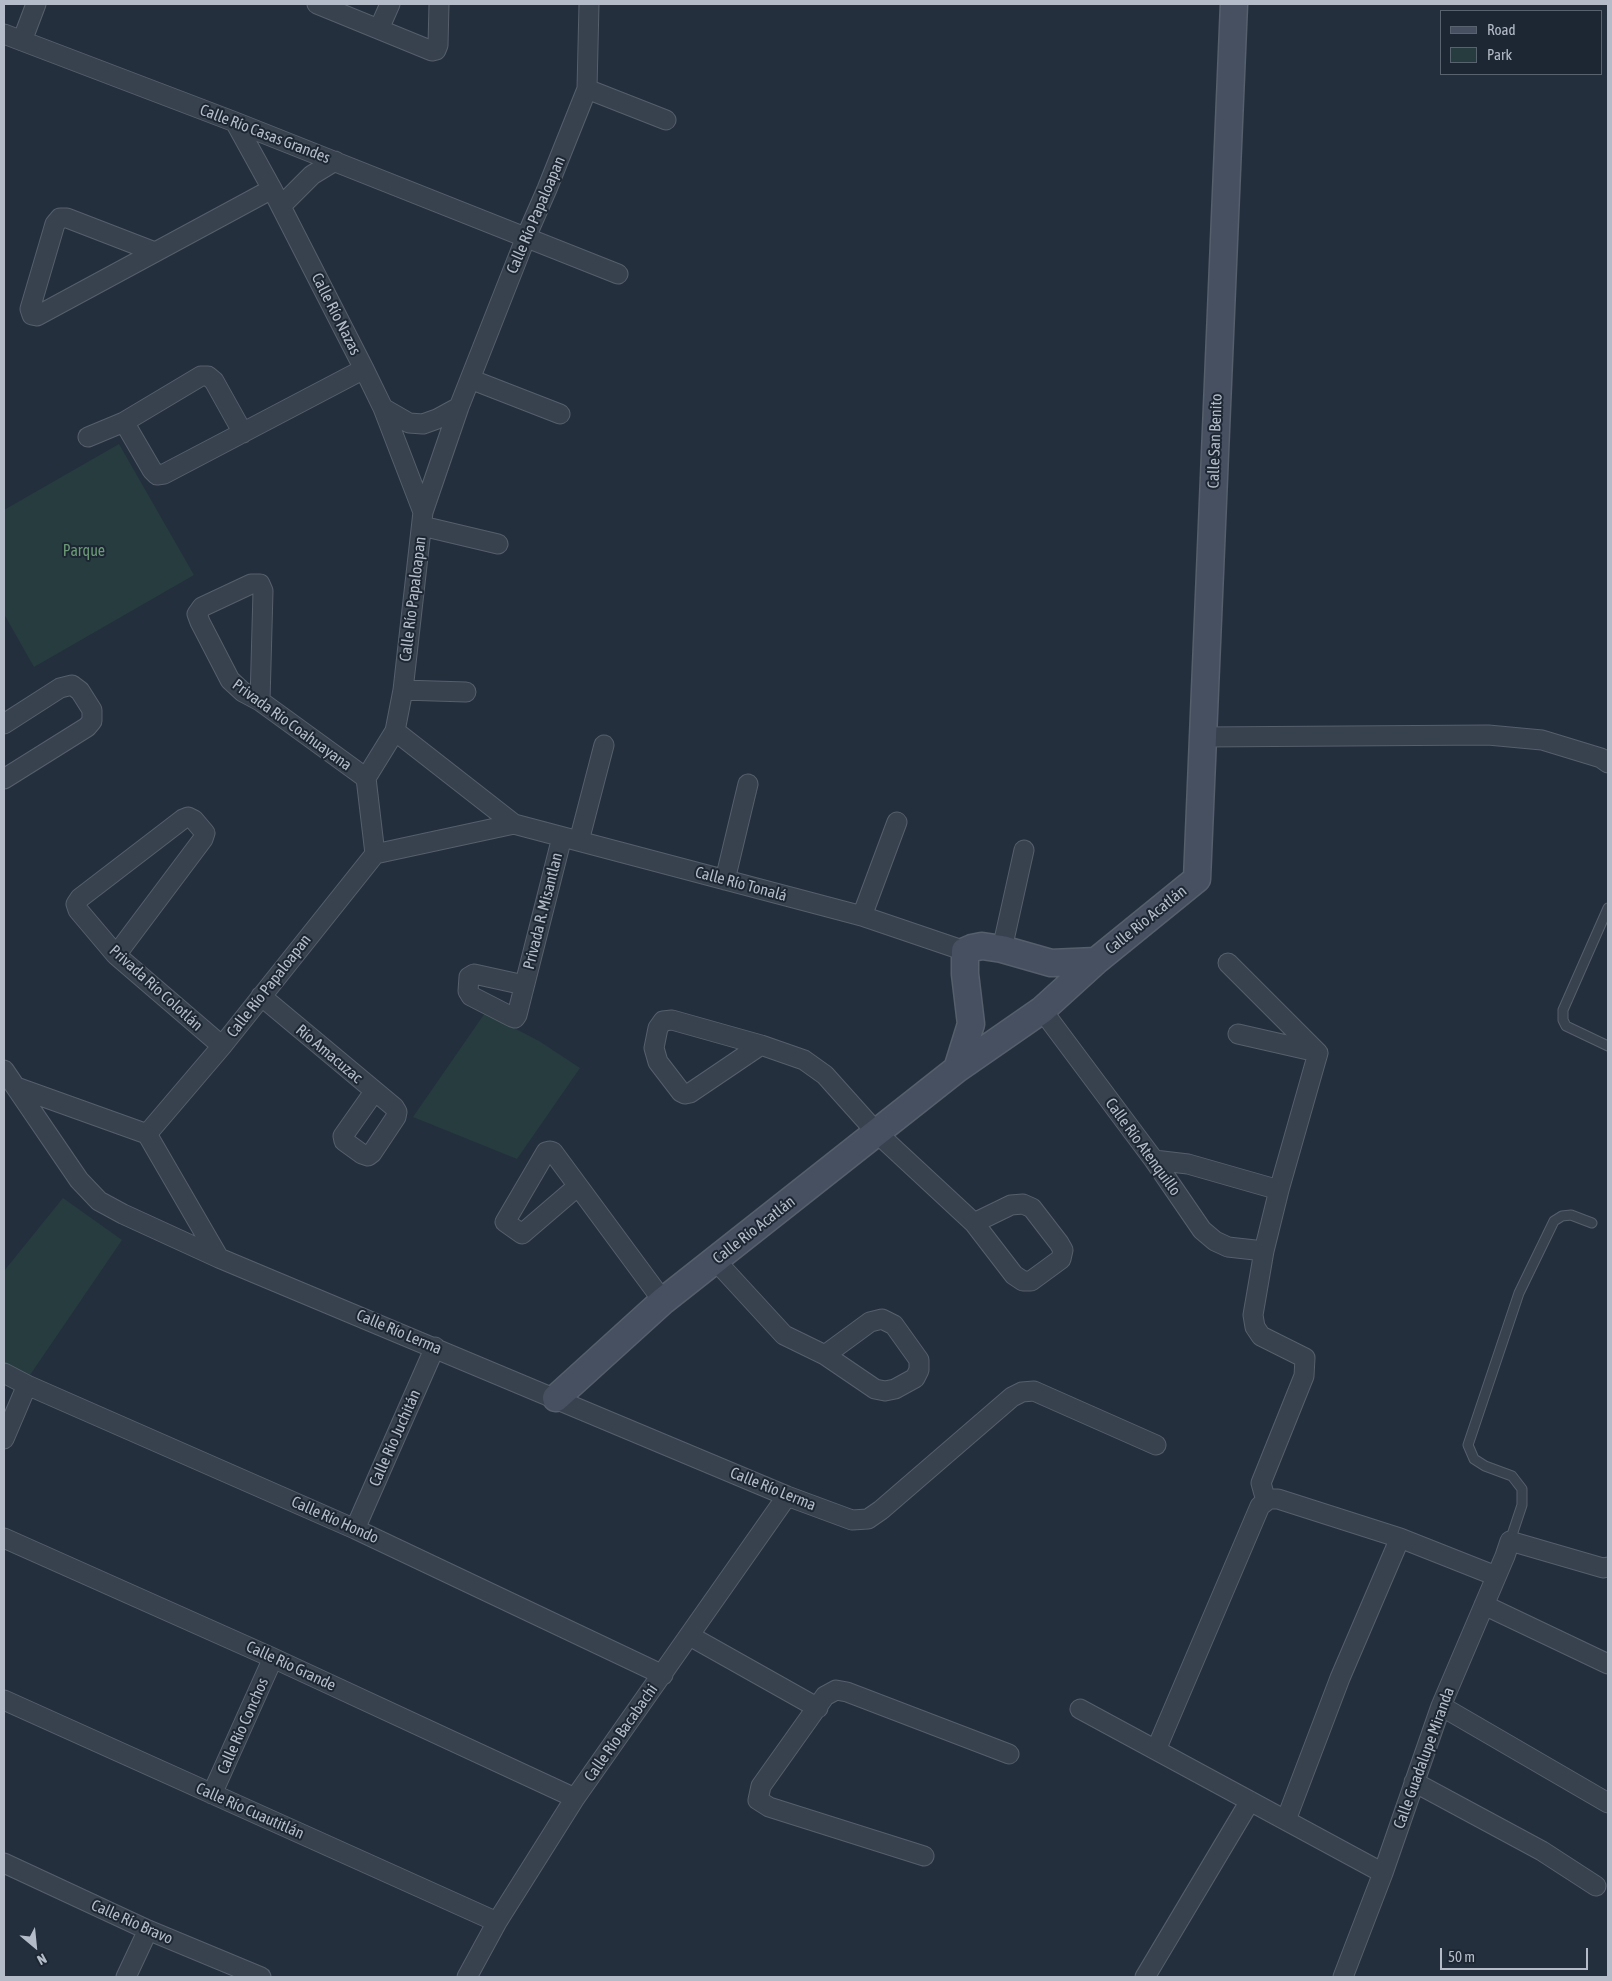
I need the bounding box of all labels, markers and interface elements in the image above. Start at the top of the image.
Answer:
legend [1440,10,1602,75]
text: Road [1487,21,1516,38]
text: Park [1487,46,1512,63]
street label: Calle Río Casas Grandes [197,100,333,168]
street label: Calle Río Papaloapan [503,153,569,277]
street label: Calle Río Nazas [307,270,365,358]
street label: Calle San Benito [1204,393,1226,489]
street label: Calle Río Papaloapan [396,535,430,663]
park label: Parque [63,541,105,561]
street label: Privada Río Coahuayana [229,675,355,775]
street label: Privada R. Misantlan [519,851,567,971]
street label: Calle Río Tonalá [693,863,789,905]
street label: Calle Río Acatlán [1101,881,1191,959]
street label: Calle Río Papaloapan [223,931,315,1041]
street label: Privada Río Colotlán [105,941,207,1035]
street label: Río Amacuzac [292,1021,366,1087]
street label: Calle Río Atenquillo [1101,1094,1185,1200]
street label: Calle Río Acatlán [709,1192,799,1268]
street label: Calle Río Lerma [353,1305,445,1359]
street label: Calle Río Juchitán [365,1387,425,1489]
street label: Calle Río Lerma [727,1463,819,1515]
street label: Calle Río Hondo [288,1492,382,1548]
street label: Calle Río Grande [243,1637,339,1695]
street label: Calle Río Conchos [213,1675,273,1777]
street label: Calle Río Bacabachi [580,1681,662,1785]
street label: Calle Guadalupe Miranda [1389,1685,1459,1831]
street label: Calle Río Cuautitlán [193,1779,307,1843]
street label: Calle Río Bravo [88,1895,176,1949]
north arrow [10,1921,60,1971]
scale bar [1442,1938,1590,1970]
text: 50 m [1448,1948,1475,1965]
text: N [35,1950,49,1968]

